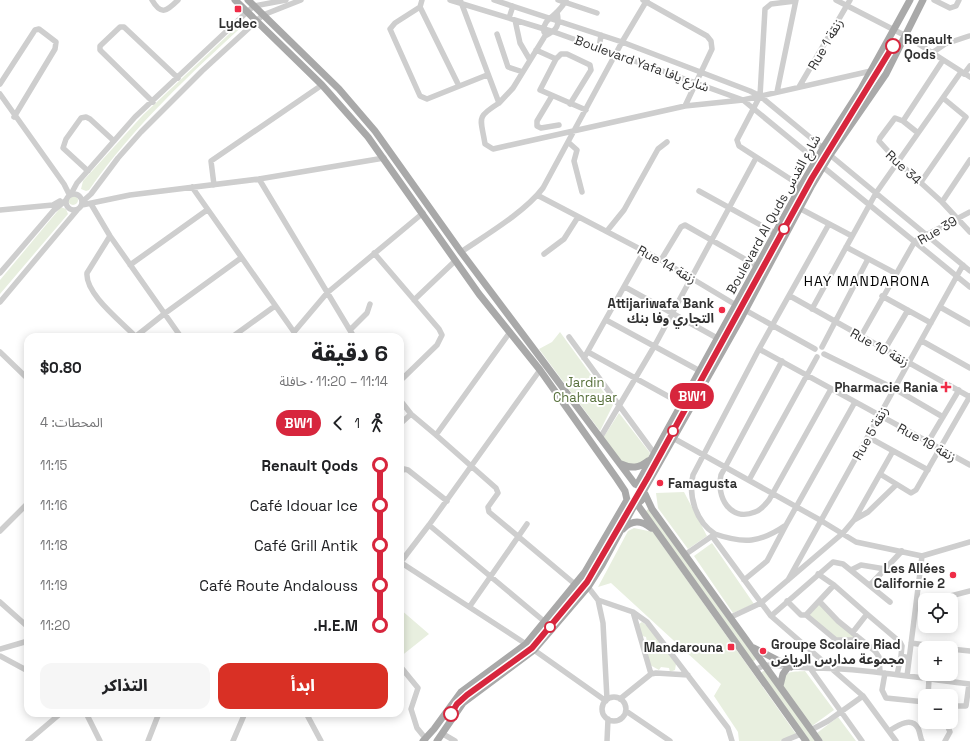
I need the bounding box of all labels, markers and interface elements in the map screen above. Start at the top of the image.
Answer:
marker: Lydec [233,4,243,14]
place label: Lydec [219,15,258,32]
street label: Rue 1 زنقة [804,15,847,73]
street label: Boulevard Yafa شارع يافا [572,31,711,98]
place label: Renault Qods [904,31,953,63]
marker: Renault Qods [885,38,901,54]
street label: Boulevard Al Quds شارع القدس [722,131,826,298]
street label: Rue 34 [882,146,925,188]
street label: Rue 39 [914,212,960,249]
unlabelled marker [778,223,790,235]
street label: Rue 14 زنقة [634,241,699,288]
district label: HAY MANDARONA [804,272,930,290]
place label: Attijariwafa Bank التجاري وفا بنك [607,295,715,329]
marker: Attijariwafa Bank التجاري وفا بنك [717,305,727,315]
street label: Rue 10 زنقة [847,324,912,371]
text: 6 دقيقة [311,339,388,367]
text: $0.80 [40,358,82,377]
text: 11:14 – 11:20 · حافلة [280,373,388,390]
park label: Jardin Chahrayar [553,374,617,406]
place label: Pharmacie Rania [834,379,938,396]
marker: Pharmacie Rania [941,382,951,392]
line badge: BW1 [669,383,715,409]
text: BW1 [678,387,706,405]
street label: Rue 5 زنقة [849,403,892,463]
icon: back [327,412,349,434]
icon: walk [366,412,388,434]
text: المحطات: 4 [40,414,103,431]
text: BW1 [284,414,313,432]
text: 1 [355,415,360,432]
street label: Rue 19 زنقة [894,419,959,466]
unlabelled marker [667,425,679,437]
text: Renault Qods [262,456,358,475]
text: 11:15 [40,457,67,474]
place label: Famagusta [668,475,738,492]
marker: Famagusta [655,478,665,488]
text: Café Idouar Ice [250,496,358,515]
text: 11:16 [40,497,68,514]
text: Café Grill Antik [254,536,358,555]
text: 11:18 [40,537,68,554]
place label: Les Allées Californie 2 [874,560,945,592]
marker: Les Allées Californie 2 [948,570,958,580]
text: Café Route Andalouss [199,576,358,595]
text: 11:19 [40,577,68,594]
map controls [918,593,958,729]
button: locate [918,593,958,633]
text: H.E.M. [313,616,358,635]
text: 11:20 [40,617,70,634]
unlabelled marker [544,621,556,633]
place label: Groupe Scolaire Riad مجموعة مدارس الرياض [771,636,905,668]
place label: Mandarouna [644,639,723,656]
button: + [918,641,958,681]
marker: Mandarouna [726,642,736,652]
marker: Groupe Scolaire Riad مجموعة مدارس الرياض [758,646,768,656]
button: التذاكر [40,663,210,709]
button: ابدأ [218,663,388,709]
button: − [918,689,958,729]
unlabelled marker [443,706,459,722]

